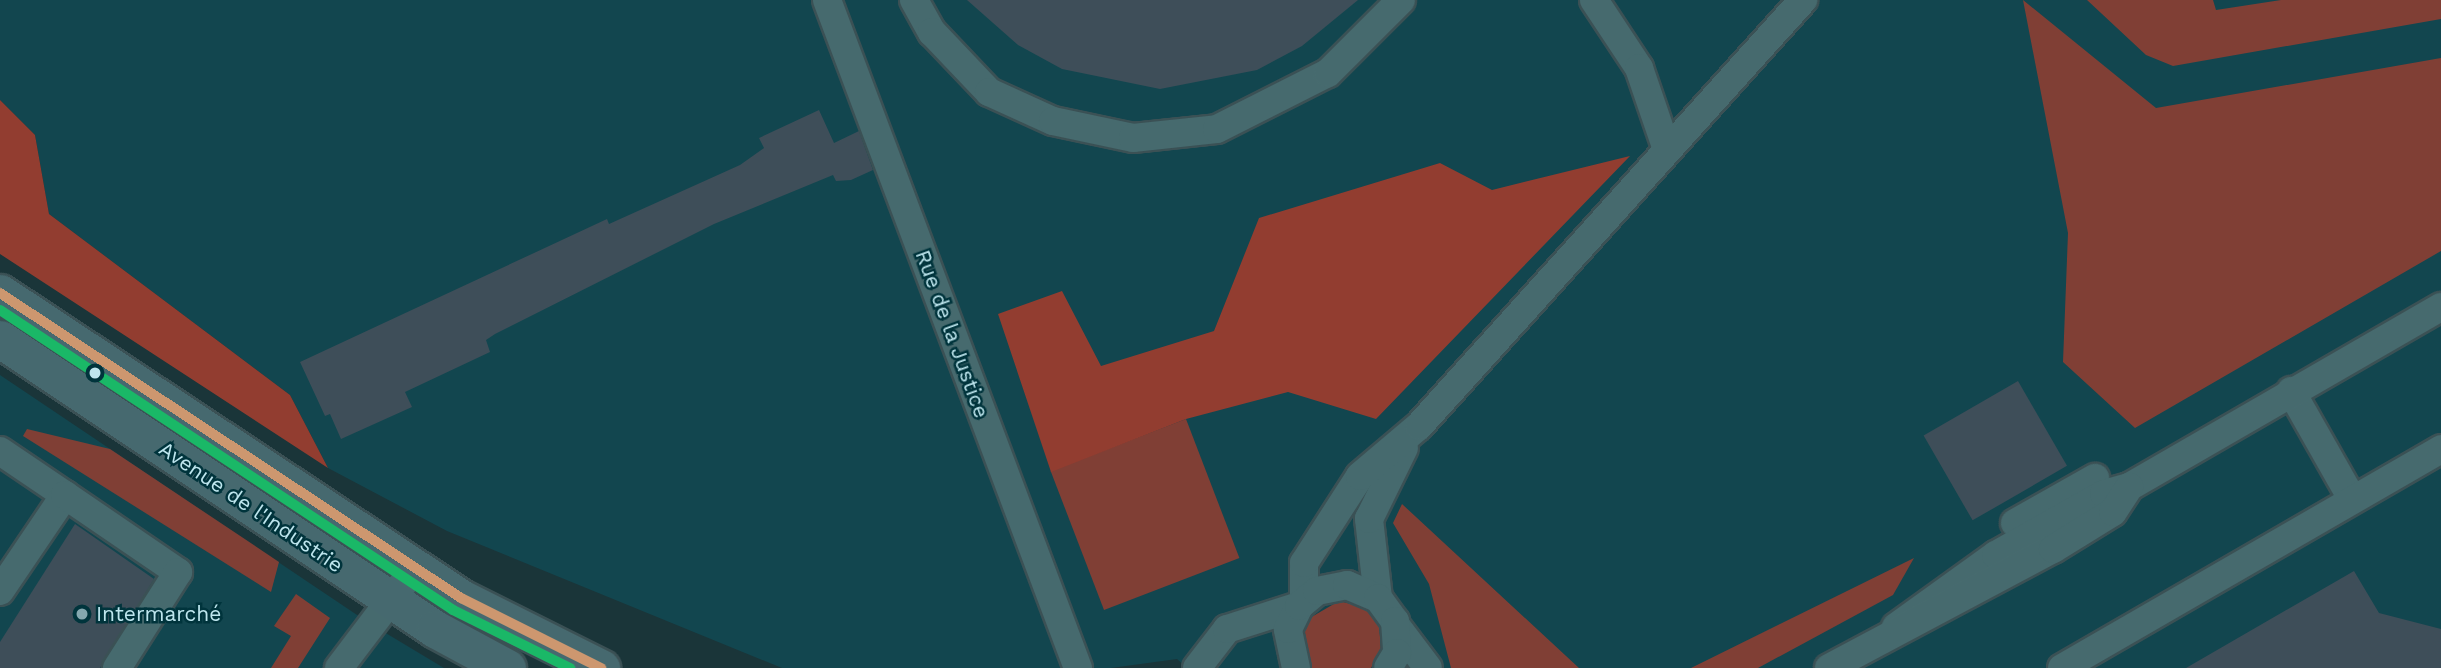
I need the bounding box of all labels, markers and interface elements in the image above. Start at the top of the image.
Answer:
street label: Rue de la Justice [910,246,994,422]
unlabelled marker [88,366,102,380]
street label: Avenue de l'Industrie [154,436,348,578]
place label: Intermarché [96,601,221,627]
marker: Intermarché [74,606,90,622]

